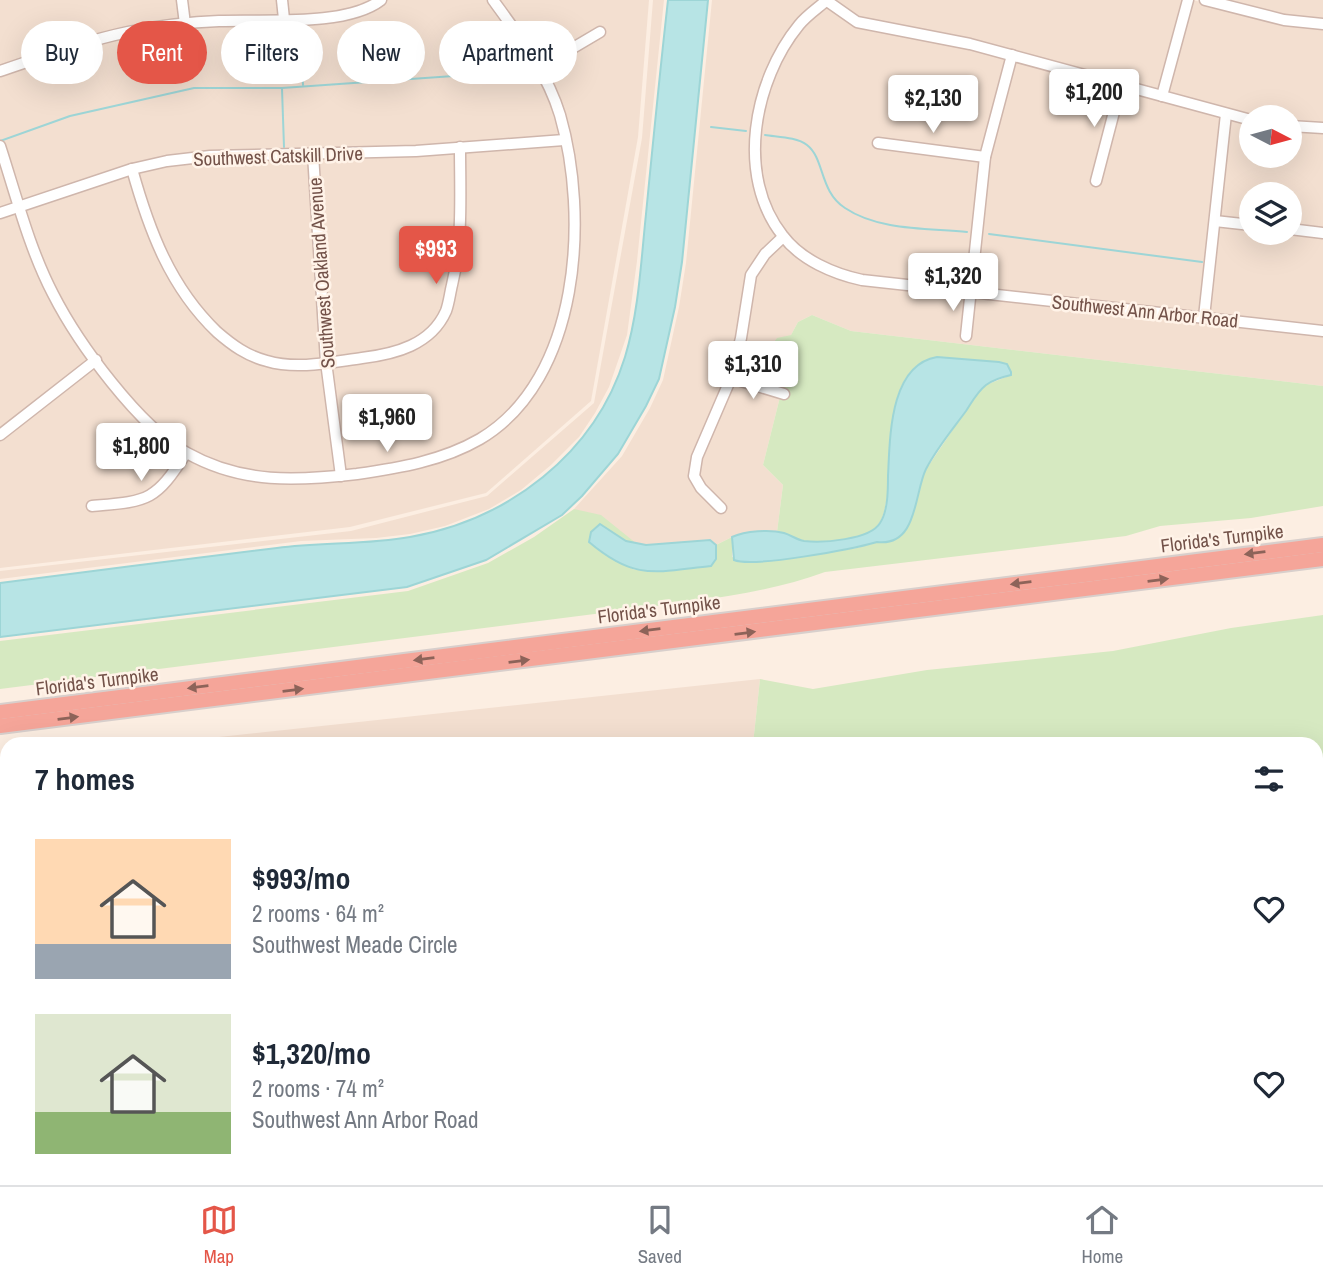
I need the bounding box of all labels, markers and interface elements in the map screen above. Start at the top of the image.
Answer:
chip: Buy [21,21,103,84]
chip: Rent [117,21,207,84]
chip: Filters [221,21,323,84]
chip: New [337,21,425,84]
chip: Apartment [439,21,577,84]
pin: $1,200 [1037,69,1151,129]
pin: $2,130 [876,76,990,135]
text: $1,200 [1065,76,1123,107]
text: $2,130 [904,82,962,113]
north arrow [1239,105,1302,168]
map controls [1239,105,1302,245]
street label: Southwest Catskill Drive [193,140,363,172]
street label: Southwest Oakland Avenue [301,177,341,369]
button: layers [1239,182,1302,245]
pin: $993 [395,226,477,286]
text: $993 [415,233,457,264]
pin: $1,320 [896,254,1010,313]
text: $1,320 [924,260,982,291]
street label: Southwest Ann Arbor Road [1051,288,1239,334]
pin: $1,310 [696,342,810,401]
text: $1,310 [724,348,782,379]
pin: $1,960 [330,394,444,454]
text: $1,960 [358,401,416,432]
pin: $1,800 [84,424,198,483]
text: $1,800 [112,430,170,461]
street label: Florida's Turnpike [1159,518,1285,558]
one-way arrow [1244,548,1266,559]
one-way arrow [1147,574,1169,585]
one-way arrow [1010,578,1032,589]
street label: Florida's Turnpike [596,589,722,629]
one-way arrow [639,624,661,635]
one-way arrow [734,627,756,638]
one-way arrow [413,653,435,664]
one-way arrow [508,656,530,667]
street label: Florida's Turnpike [34,661,160,701]
one-way arrow [187,682,209,693]
one-way arrow [283,684,305,695]
one-way arrow [57,712,79,723]
text: 7 homes [35,759,135,799]
icon: filters [1250,760,1288,798]
text: $993/mo [252,858,350,898]
icon: home [91,867,175,951]
icon: heart [1250,890,1288,928]
text: 2 rooms · 64 m² [252,898,384,929]
text: Southwest Meade Circle [252,929,457,960]
text: $1,320/mo [252,1033,371,1073]
icon: home [91,1042,175,1126]
icon: heart [1250,1065,1288,1103]
text: 2 rooms · 74 m² [252,1073,384,1104]
text: Southwest Ann Arbor Road [252,1104,478,1135]
tab: Map [200,1201,238,1269]
tab: Saved [638,1201,682,1269]
tab: Home [1082,1201,1123,1269]

